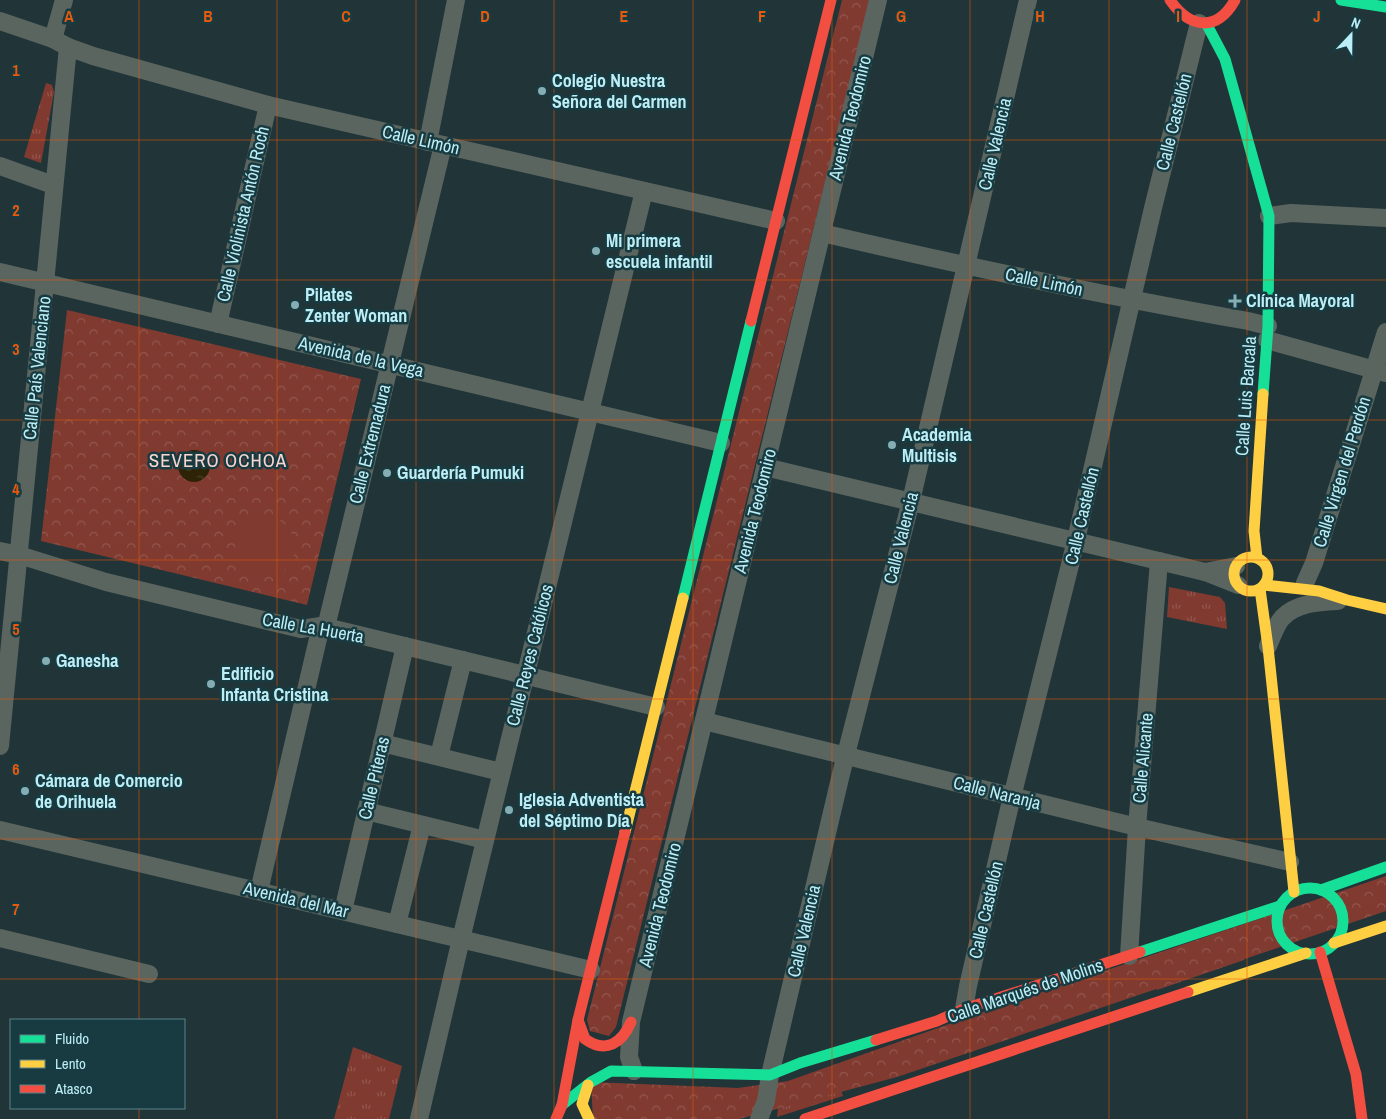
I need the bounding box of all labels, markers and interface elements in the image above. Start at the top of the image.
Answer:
text: A [64,5,74,27]
text: B [203,5,213,27]
text: C [341,5,351,27]
text: D [480,5,490,27]
text: E [620,5,629,27]
text: F [758,5,766,27]
text: G [896,5,906,27]
text: H [1035,5,1045,27]
text: I [1176,5,1180,27]
text: J [1313,5,1321,27]
north arrow [1326,10,1376,60]
text: N [1349,13,1363,33]
street label: Avenida Teodomiro [822,53,877,184]
text: 1 [12,59,20,81]
place label: Colegio Nuestra Señora del Carmen [552,68,687,114]
street label: Calle Castellón [1149,71,1198,173]
marker: Colegio Nuestra Señora del Carmen [536,85,548,97]
street label: Calle Valencia [972,95,1017,193]
street label: Calle Limón [380,118,462,161]
street label: Calle Violinista Antón Roch [210,124,275,304]
text: 2 [12,199,20,221]
place label: Mi primera escuela infantil [606,228,713,274]
marker: Mi primera escuela infantil [590,245,602,257]
street label: Calle Limón [1003,261,1085,302]
place label: Pilates Zenter Woman [305,282,407,328]
place label: Clínica Mayoral [1246,288,1354,313]
marker: Clínica Mayoral [1228,294,1242,308]
street label: Calle País Valenciano [17,295,56,441]
marker: Pilates Zenter Woman [289,299,301,311]
street label: Avenida de la Vega [295,330,426,383]
street label: Calle Luis Barcala [1229,335,1262,457]
text: 3 [12,338,20,360]
street label: Calle Extremadura [343,382,396,506]
street label: Calle Virgen del Perdón [1307,393,1376,550]
place label: Academia Multisis [902,422,973,468]
marker: Academia Multisis [886,439,898,451]
street label: Avenida Teodomiro [727,446,782,577]
district label: SEVERO OCHOA [149,447,287,473]
place label: Guardería Pumuki [397,460,524,485]
street label: Calle Castellón [1058,465,1105,567]
marker: Guardería Pumuki [381,467,393,479]
text: 4 [12,478,20,500]
street label: Calle Valencia [877,489,924,587]
street label: Calle Reyes Católicos [500,581,559,728]
street label: Calle La Huerta [260,606,366,649]
text: 5 [12,618,20,640]
place label: Ganesha [56,648,119,673]
marker: Ganesha [40,655,52,667]
place label: Edificio Infanta Cristina [221,661,329,707]
marker: Edificio Infanta Cristina [205,678,217,690]
street label: Calle Alicante [1126,712,1159,804]
street label: Calle Piteras [352,734,395,822]
text: 6 [12,758,20,780]
place label: Cámara de Comercio de Orihuela [35,768,183,814]
street label: Calle Naranja [951,770,1044,815]
marker: Cámara de Comercio de Orihuela [19,785,31,797]
place label: Iglesia Adventista del Séptimo Día [519,787,645,833]
marker: Iglesia Adventista del Séptimo Día [503,804,515,816]
street label: Avenida Teodomiro [632,840,687,971]
street label: Calle Castellón [962,859,1009,961]
street label: Avenida del Mar [240,875,351,924]
street label: Calle Valencia [781,882,826,980]
text: 7 [12,898,20,920]
street label: Calle Marqués de Molins [944,952,1106,1029]
legend [10,1019,185,1109]
text: Fluido [55,1028,89,1049]
text: Lento [55,1053,86,1074]
text: Atasco [54,1078,93,1099]

